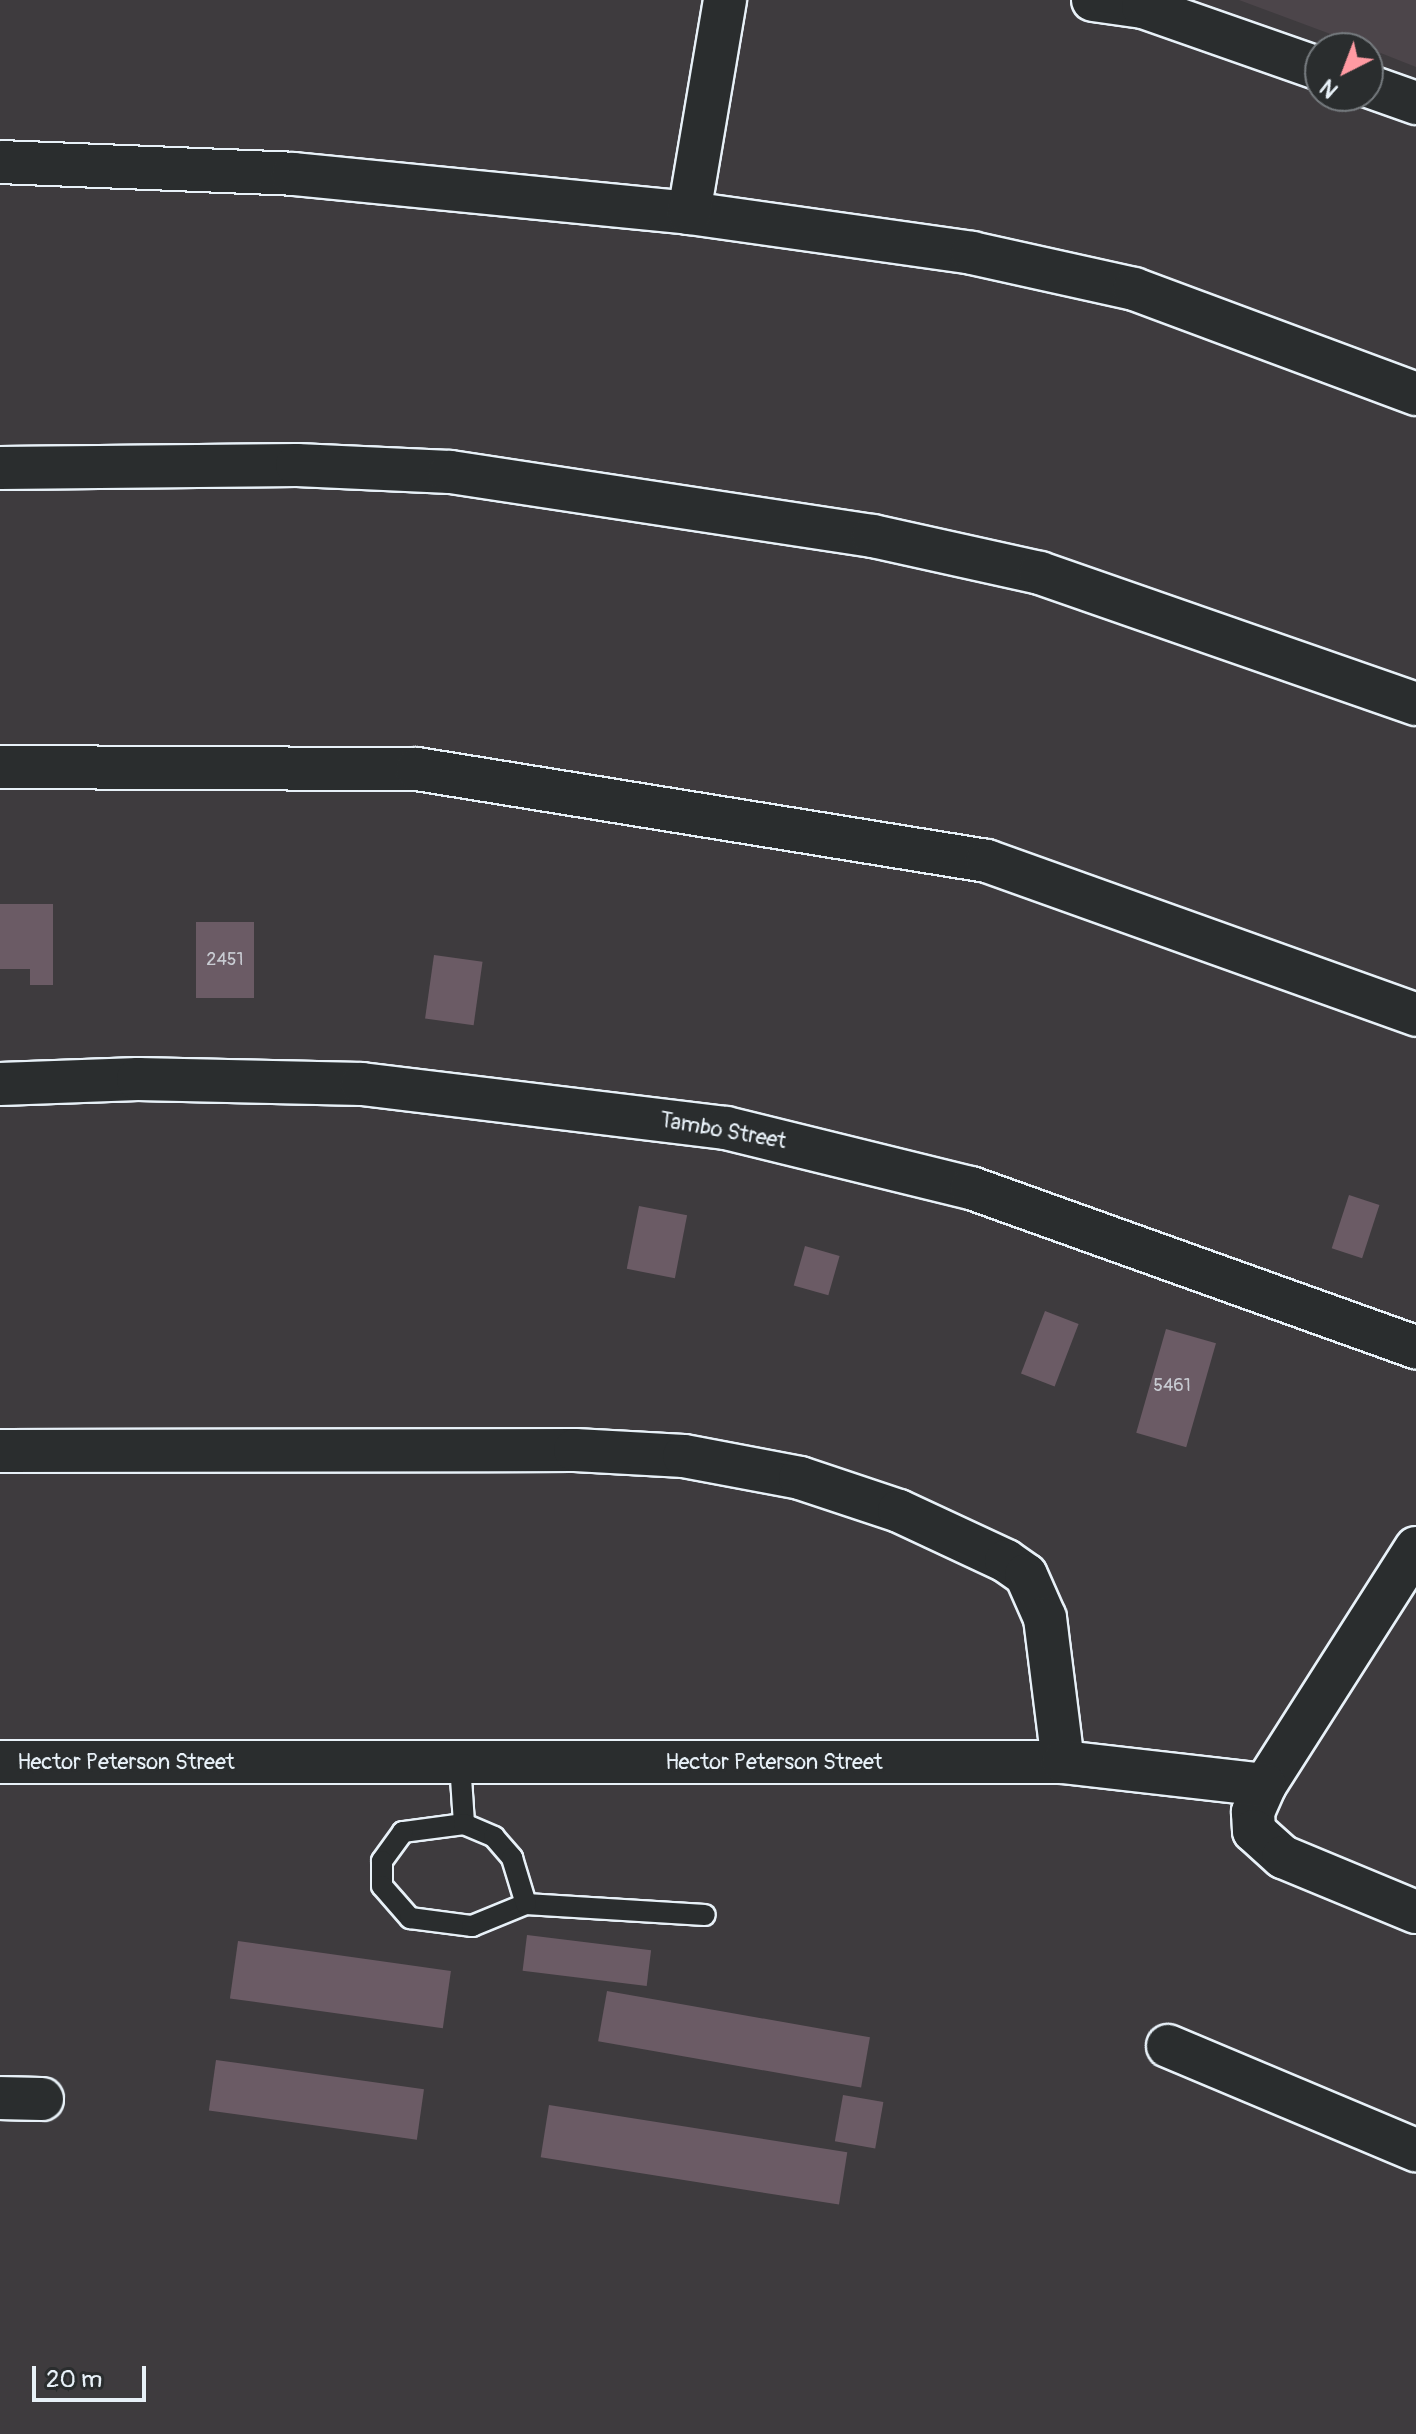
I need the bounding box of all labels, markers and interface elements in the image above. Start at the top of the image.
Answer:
north arrow [1304,32,1384,112]
text: N [1314,73,1344,104]
house number: 2451 [206,949,244,971]
street label: Tambo Street [658,1107,788,1155]
house number: 5461 [1153,1375,1191,1397]
street label: Hector Peterson Street [17,1750,235,1776]
street label: Hector Peterson Street [665,1750,883,1776]
scale bar [36,2350,150,2400]
text: 20 m [46,2365,102,2394]

